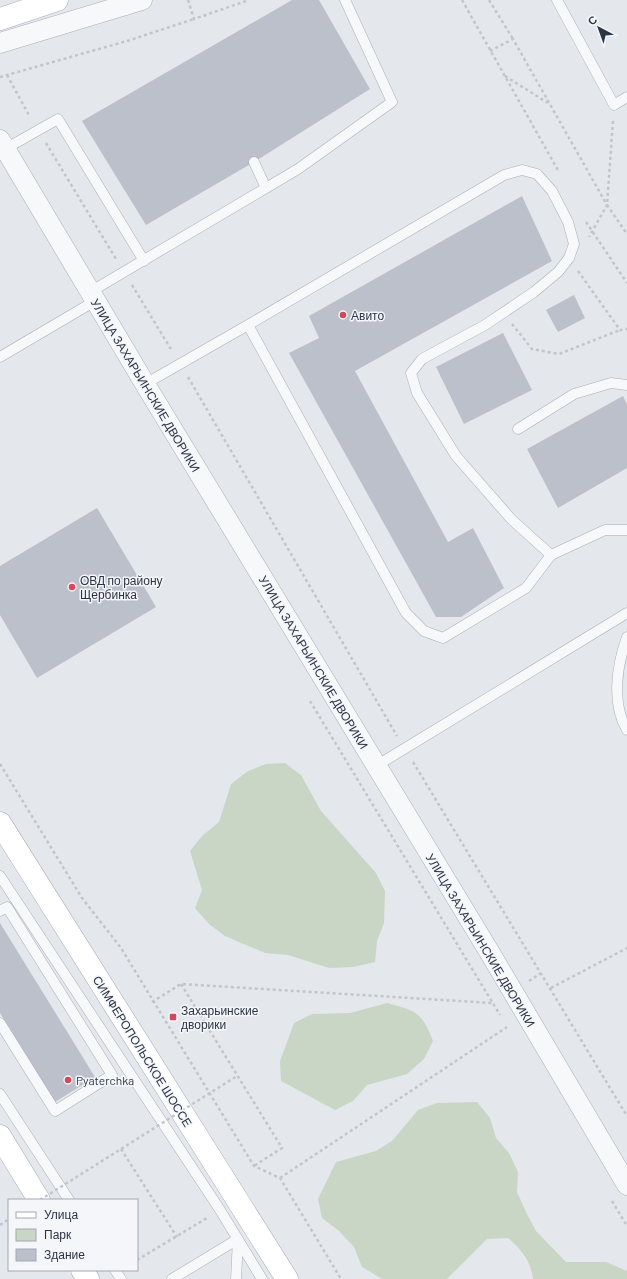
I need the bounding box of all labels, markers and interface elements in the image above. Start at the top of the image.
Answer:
north arrow [579,8,619,48]
text: С [585,13,599,28]
street label: УЛИЦА ЗАХАРЬИНСКИЕ ДВОРИКИ [88,296,203,475]
place label: Авито [351,308,384,322]
marker: Авито [338,310,348,320]
place label: ОВД по району Щербинка [80,573,163,602]
street label: УЛИЦА ЗАХАРЬИНСКИЕ ДВОРИКИ [256,573,371,752]
marker: ОВД по району Щербинка [67,582,77,592]
street label: УЛИЦА ЗАХАРЬИНСКИЕ ДВОРИКИ [423,851,538,1030]
street label: СИМФЕРОПОЛЬСКОЕ ШОССЕ [91,973,195,1129]
place label: Захарьинские дворики [181,1003,259,1032]
marker: Захарьинские дворики [168,1012,178,1022]
place label: Pyaterchka [76,1073,134,1087]
marker: Pyaterchka [63,1075,73,1085]
legend [8,1199,138,1271]
text: Улица [44,1207,78,1222]
text: Парк [44,1227,72,1242]
text: Здание [44,1247,85,1262]

